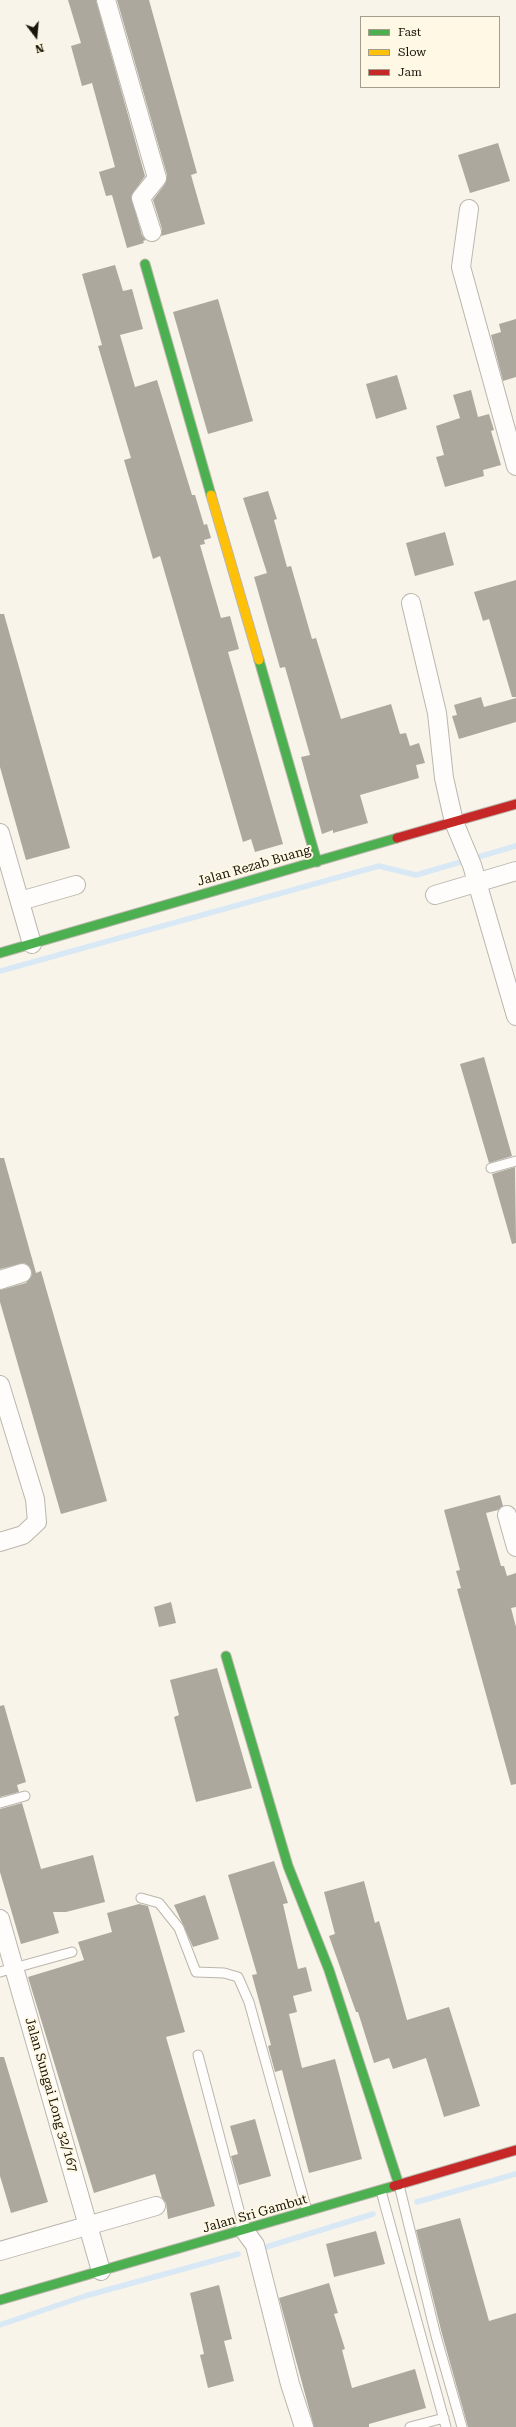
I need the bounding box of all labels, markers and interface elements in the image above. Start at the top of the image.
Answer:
north arrow [16,16,56,56]
legend [360,16,500,88]
text: Fast [398,25,421,39]
text: N [34,41,45,55]
text: Slow [398,45,426,59]
text: Jam [398,65,422,79]
street label: Jalan Rezab Buang [196,842,312,890]
street label: Jalan Sungai Long 32/167 [21,2016,81,2174]
street label: Jalan Sri Gambut [201,2192,309,2236]

